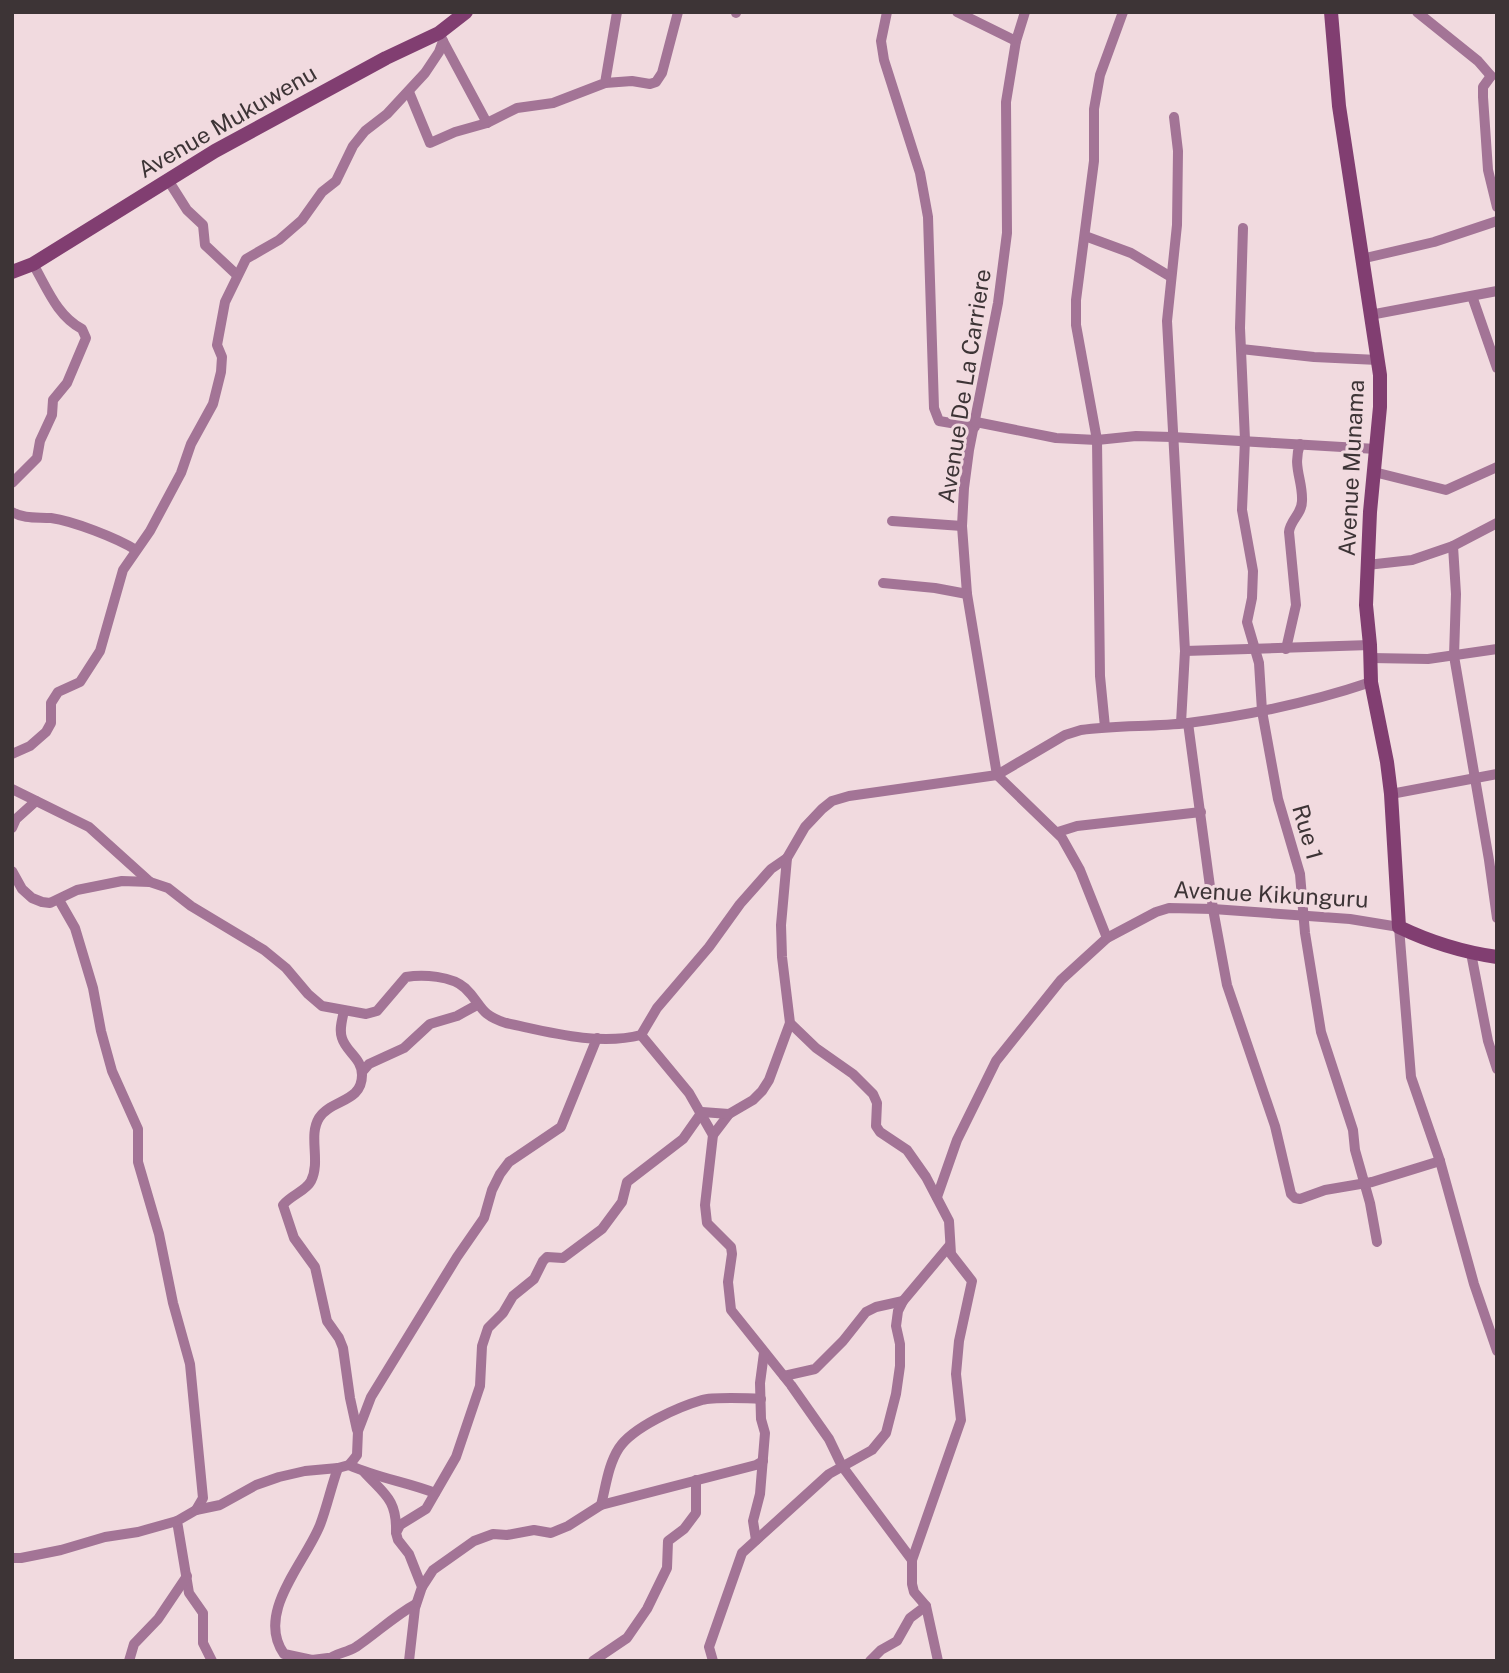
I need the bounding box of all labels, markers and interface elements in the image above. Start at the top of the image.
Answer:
street label: Avenue Mukuwenu [133,59,321,183]
street label: Avenue De La Carriere [932,267,996,505]
street label: Avenue Munama [1333,379,1369,557]
street label: Rue 1 [1287,801,1329,863]
street label: Avenue Kikunguru [1173,875,1369,913]

